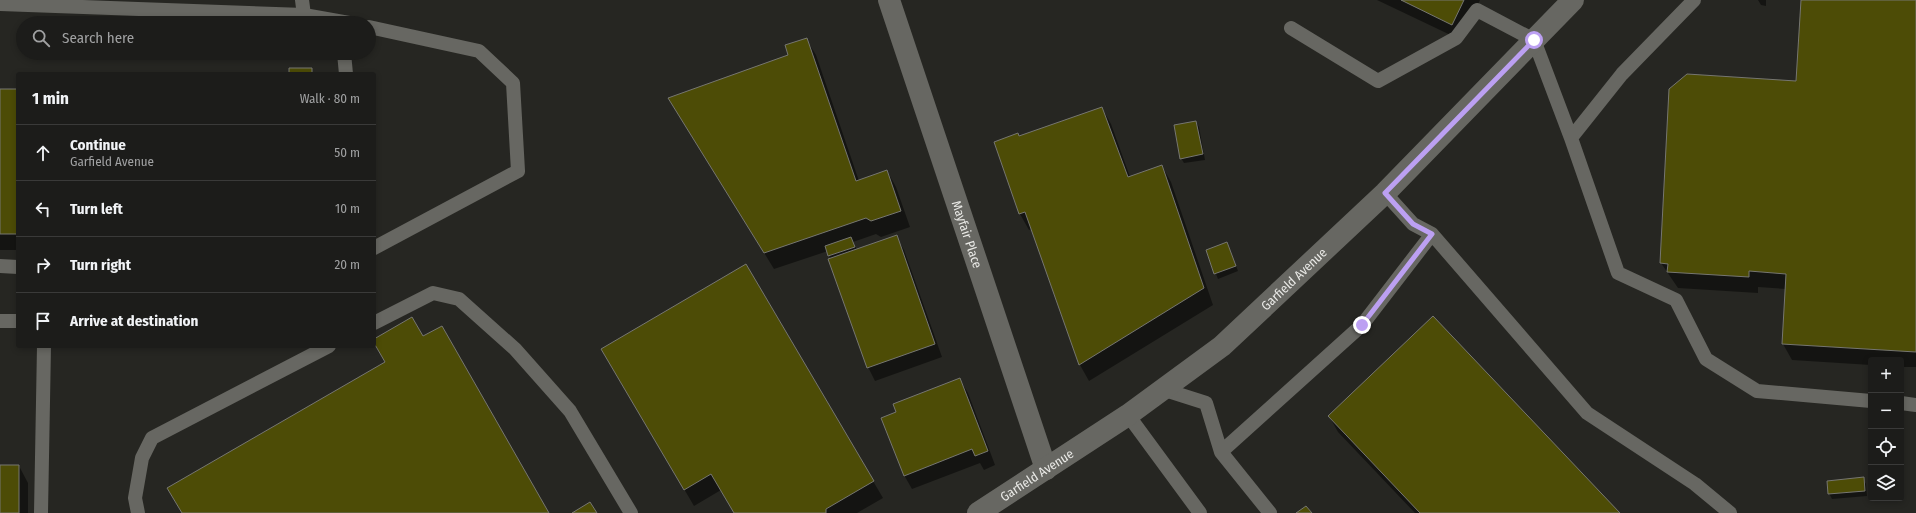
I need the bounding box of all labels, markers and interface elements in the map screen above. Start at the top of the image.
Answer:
search box [16,16,376,60]
icon: search [30,27,52,49]
text: Search here [62,29,134,47]
route start [1525,31,1543,49]
text: 1 min [32,88,69,109]
text: Walk · 80 m [300,91,360,106]
text: Continue [70,136,126,154]
icon: ahead [32,142,54,164]
text: 50 m [334,145,360,160]
text: Garfield Avenue [70,154,154,169]
icon: left [32,198,54,220]
street label: Mayfair Place [949,198,986,270]
text: Turn left [70,200,123,218]
text: 10 m [335,201,360,216]
street label: Garfield Avenue [1258,245,1329,313]
icon: right [32,254,54,276]
text: Turn right [70,256,131,274]
text: 20 m [334,257,360,272]
icon: arrive [32,310,54,332]
text: Arrive at destination [70,312,198,330]
route end [1353,316,1371,334]
map controls [1868,357,1904,501]
button: + [1868,357,1904,393]
button: − [1868,393,1904,429]
button: locate [1868,429,1904,465]
street label: Garfield Avenue [997,445,1076,504]
button: layers [1868,465,1904,501]

